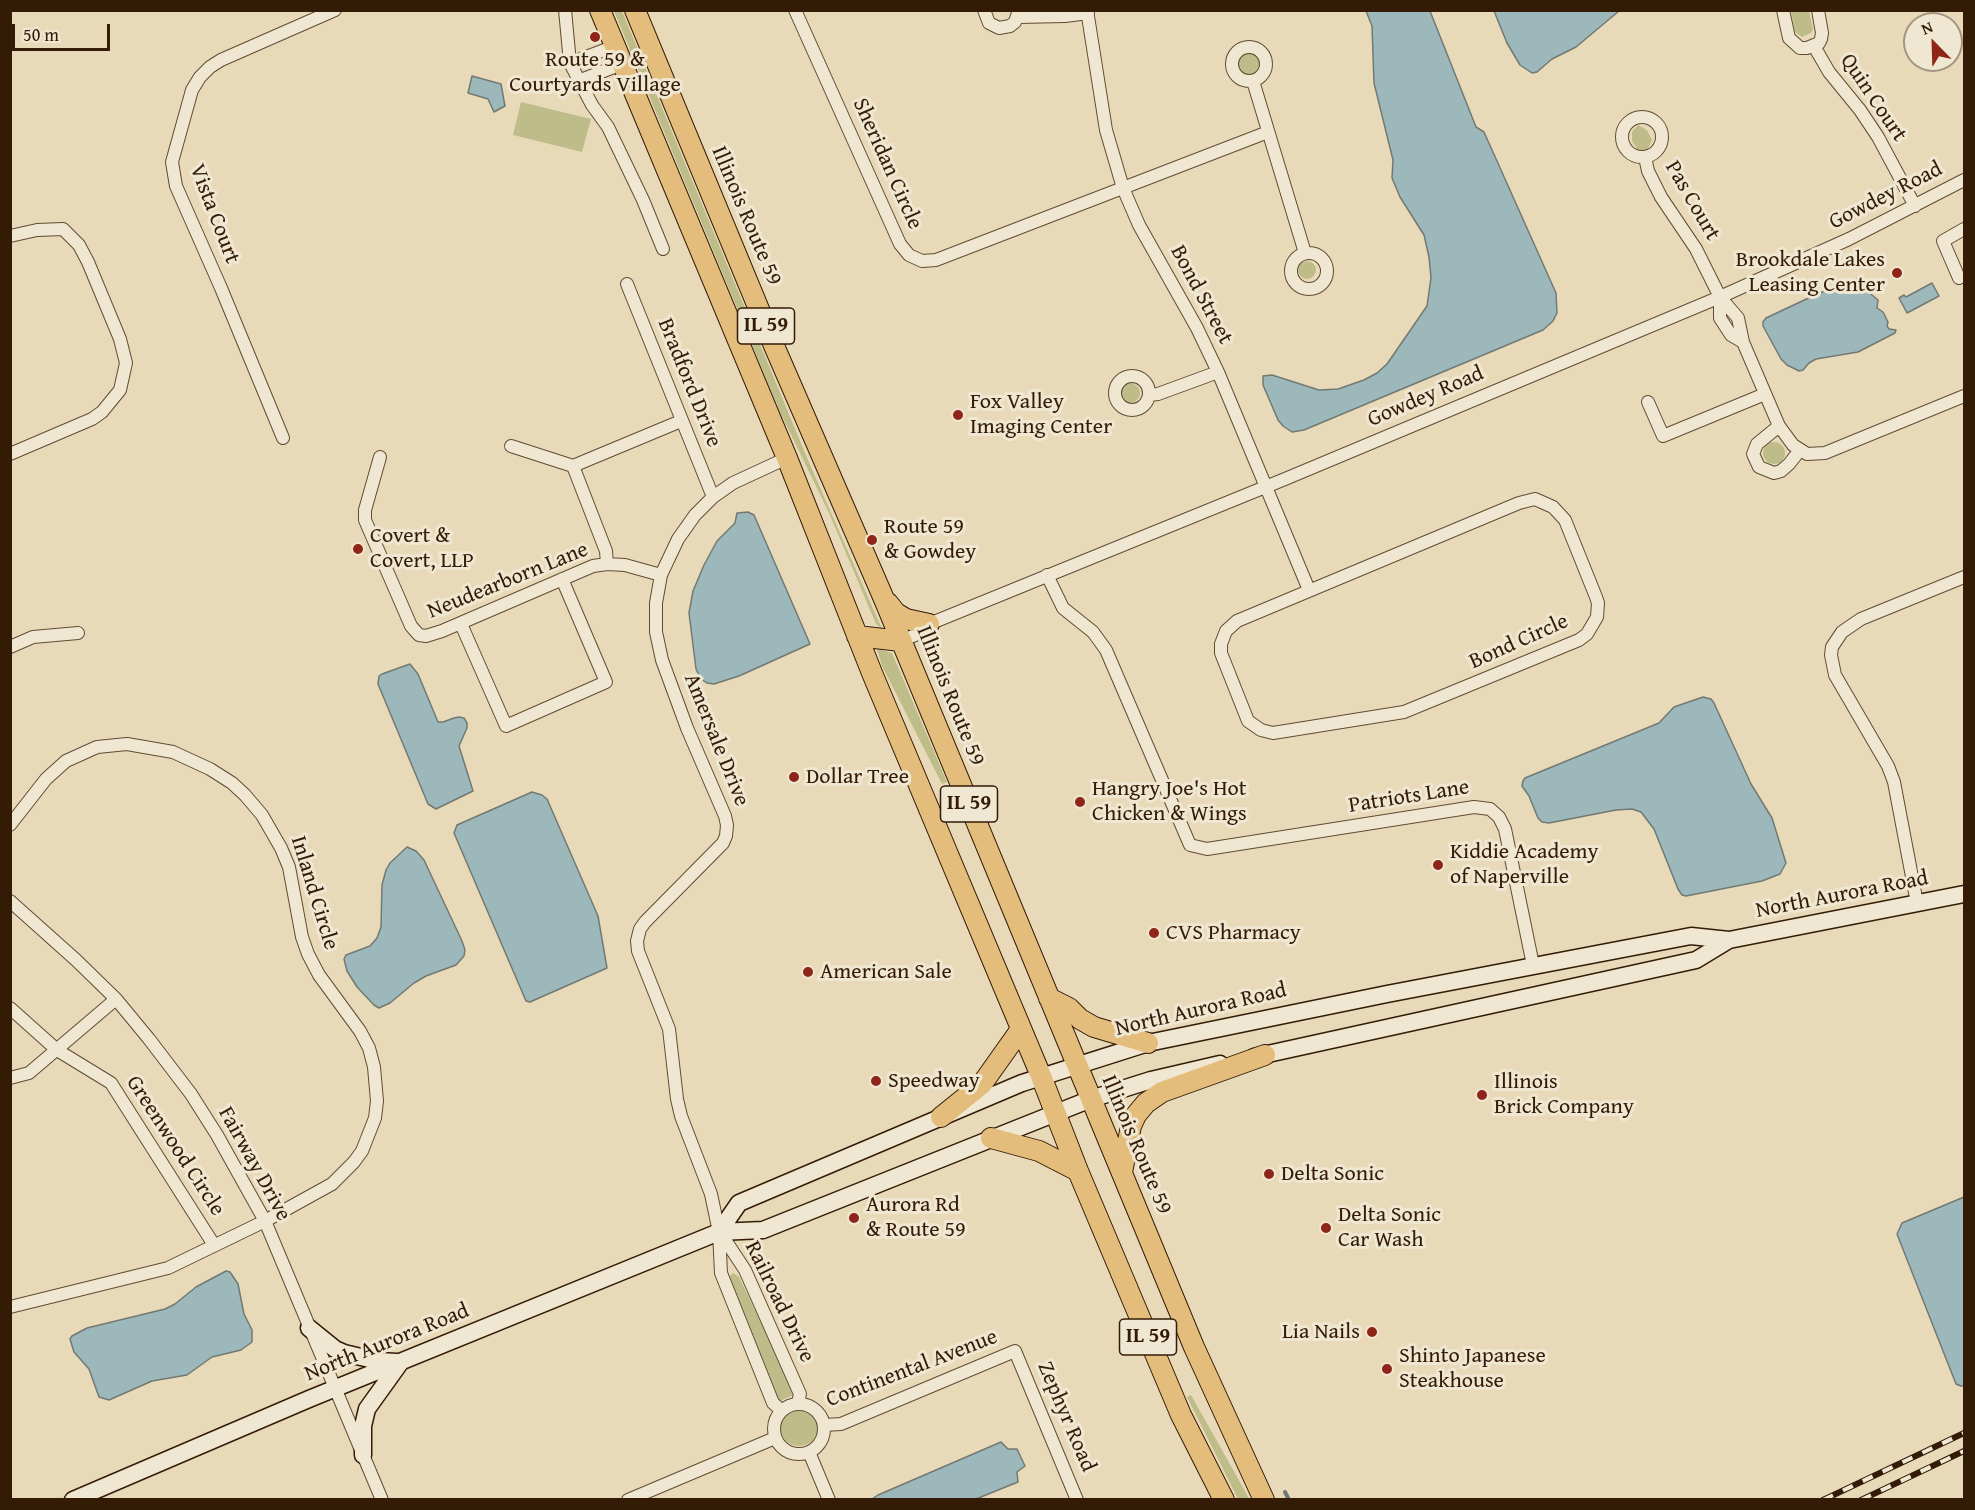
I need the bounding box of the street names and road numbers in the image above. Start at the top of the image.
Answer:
street label: Quin Court [1834,49,1912,147]
street label: Sheridan Circle [846,94,928,234]
street label: Illinois Route 59 [705,142,787,290]
street label: Pas Court [1659,156,1725,246]
street label: Gowdey Road [1825,156,1947,236]
street label: Vista Court [183,161,245,267]
street label: Bond Street [1164,241,1238,349]
road number: IL 59 [738,308,795,344]
street label: Bradford Drive [651,315,727,451]
street label: Gowdey Road [1364,361,1488,433]
street label: Neudearborn Lane [424,537,592,625]
street label: Bond Circle [1465,609,1573,675]
street label: Illinois Route 59 [910,622,990,770]
street label: Amersale Drive [677,670,755,810]
street label: Patriots Lane [1347,774,1471,820]
road number: IL 59 [940,786,998,822]
street label: Inland Circle [284,833,344,953]
street label: North Aurora Road [1754,865,1930,925]
street label: North Aurora Road [1113,977,1289,1043]
street label: Greenwood Circle [120,1071,230,1221]
street label: Illinois Route 59 [1095,1071,1177,1219]
street label: Fairway Drive [212,1102,296,1226]
street label: Railroad Drive [738,1237,820,1367]
street label: North Aurora Road [301,1298,473,1388]
road number: IL 59 [1120,1319,1176,1355]
street label: Continental Avenue [823,1324,1001,1414]
street label: Zephyr Road [1031,1358,1101,1476]

